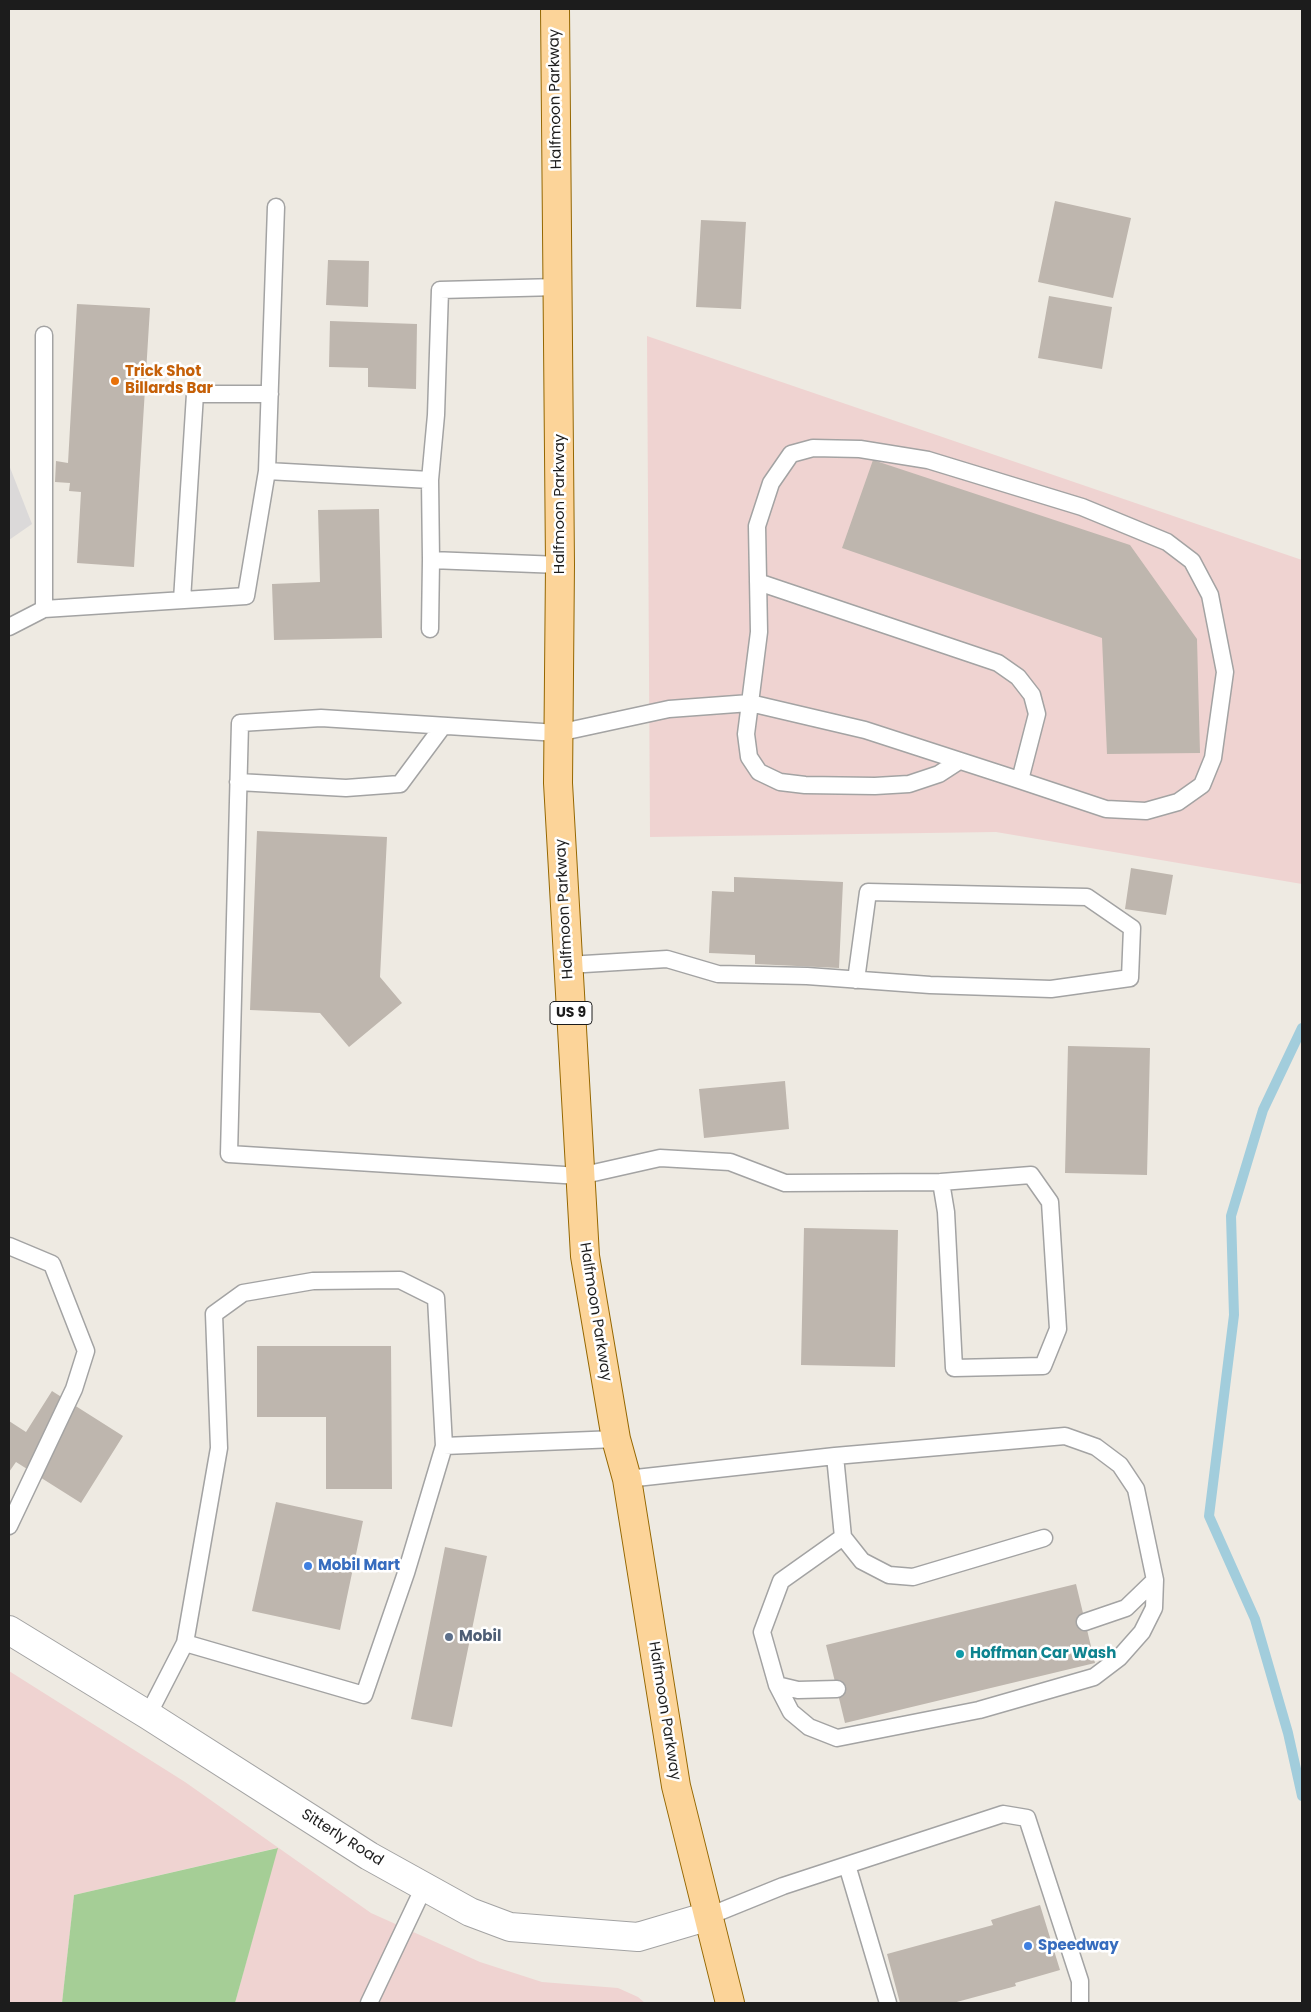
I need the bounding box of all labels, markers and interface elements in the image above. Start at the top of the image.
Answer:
street label: Halfmoon Parkway [546,29,566,169]
place label: Trick Shot Billards Bar [125,363,213,398]
marker: Trick Shot Billards Bar [109,375,121,387]
street label: Halfmoon Parkway [551,434,569,574]
street label: Halfmoon Parkway [552,838,578,980]
road number: US 9 [550,1001,592,1024]
street label: Halfmoon Parkway [575,1241,615,1383]
place label: Mobil Mart [318,1557,400,1575]
marker: Mobil Mart [302,1560,314,1572]
place label: Mobil [459,1628,501,1646]
marker: Mobil [443,1631,455,1643]
street label: Halfmoon Parkway [644,1640,684,1782]
place label: Hoffman Car Wash [970,1645,1116,1663]
marker: Hoffman Car Wash [954,1648,966,1660]
street label: Sitterly Road [298,1806,386,1870]
place label: Speedway [1038,1937,1119,1955]
marker: Speedway [1022,1940,1034,1952]

